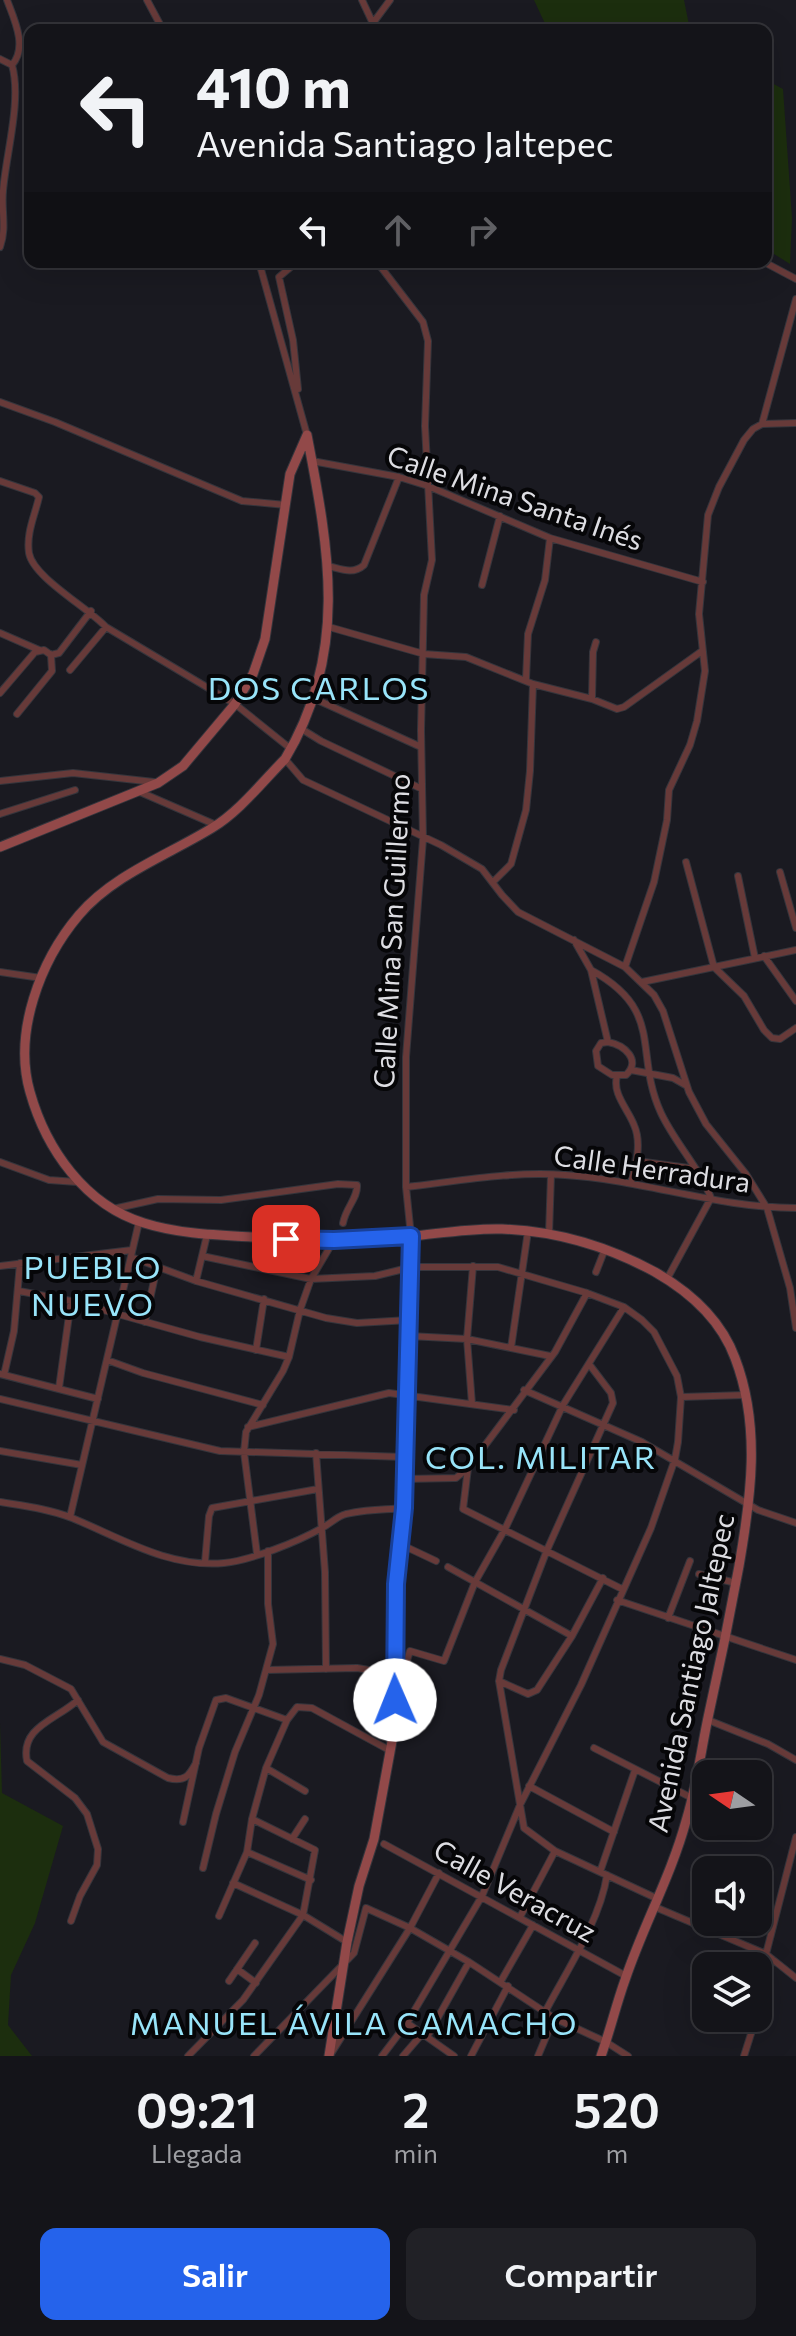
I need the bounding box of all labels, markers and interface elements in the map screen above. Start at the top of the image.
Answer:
text: 410 m [196,51,351,120]
icon: left [64,56,168,160]
text: Avenida Santiago Jaltepec [196,120,614,164]
icon: left [292,208,336,252]
icon: ahead [376,208,420,252]
icon: right [460,208,504,252]
street label: Calle Mina Santa Inés [383,437,648,557]
district label: DOS CARLOS [208,667,430,707]
street label: Calle Mina San Guillermo [366,773,416,1089]
street label: Calle Herradura [552,1137,753,1199]
pin [252,1205,320,1273]
icon: arrive [264,1217,308,1261]
district label: PUEBLO NUEVO [24,1246,162,1323]
district label: COL. MILITAR [425,1436,657,1476]
street label: Avenida Santiago Jaltepec [640,1510,740,1835]
position arrow [353,1658,437,1742]
north arrow [692,1760,772,1840]
map controls [692,1760,772,2032]
street label: Calle Veracruz [428,1832,603,1949]
button: sound [692,1856,772,1936]
button: layers [692,1952,772,2032]
district label: MANUEL ÁVILA CAMACHO [130,2002,578,2042]
text: 09:21 [136,2079,258,2138]
text: 2 [402,2079,429,2138]
text: 520 [574,2079,660,2138]
text: Llegada [151,2137,242,2168]
text: min [394,2137,438,2168]
text: m [606,2137,628,2168]
button: Salir [40,2228,390,2320]
button: Compartir [406,2228,756,2320]

